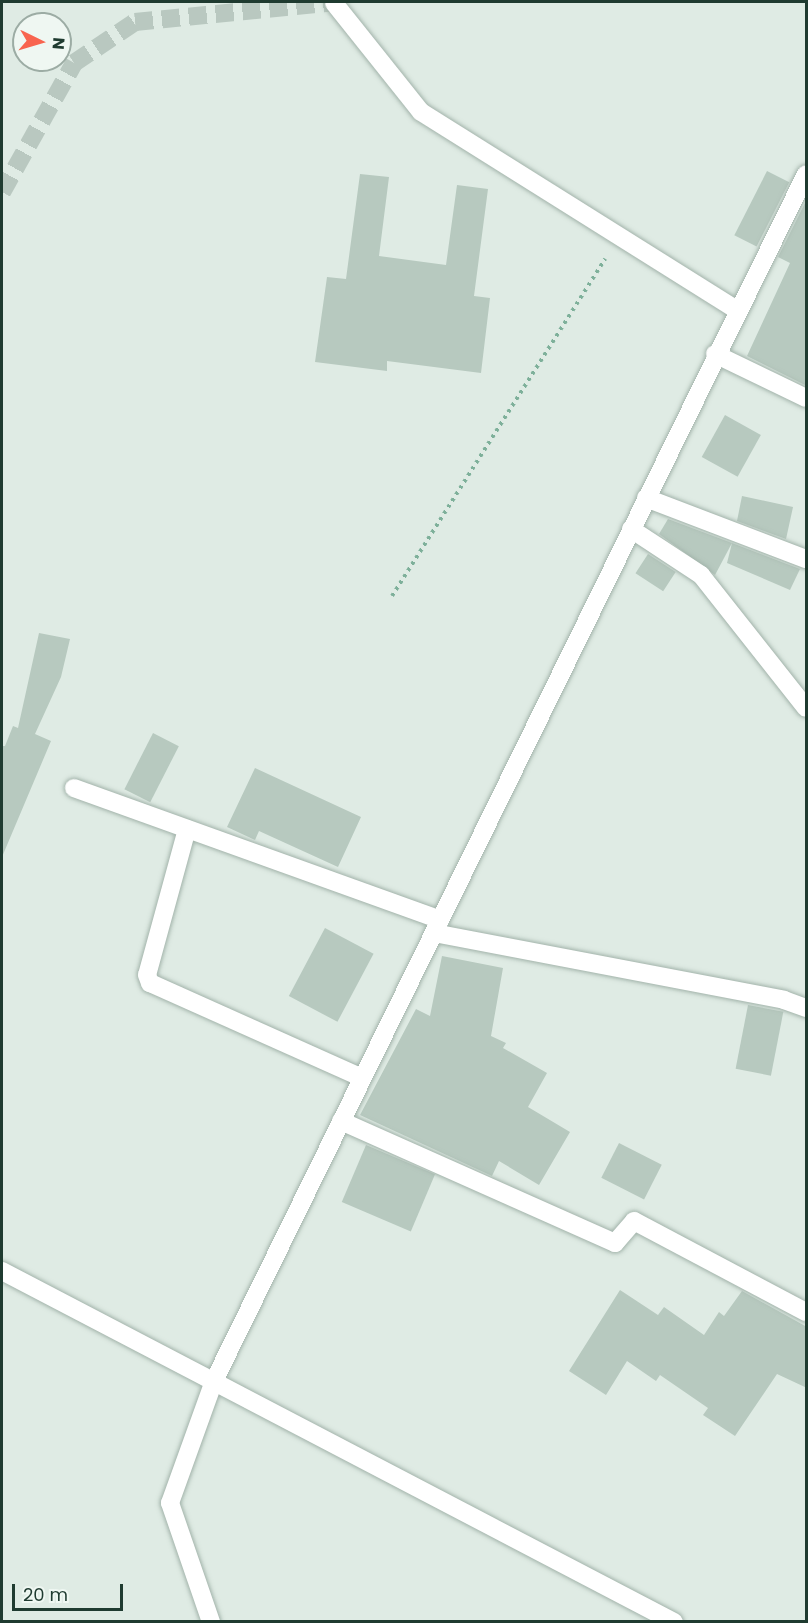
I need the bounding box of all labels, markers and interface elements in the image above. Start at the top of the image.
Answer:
north arrow [12,12,72,72]
text: N [46,36,70,50]
scale bar [15,1572,126,1610]
text: 20 m [23,1582,68,1607]

